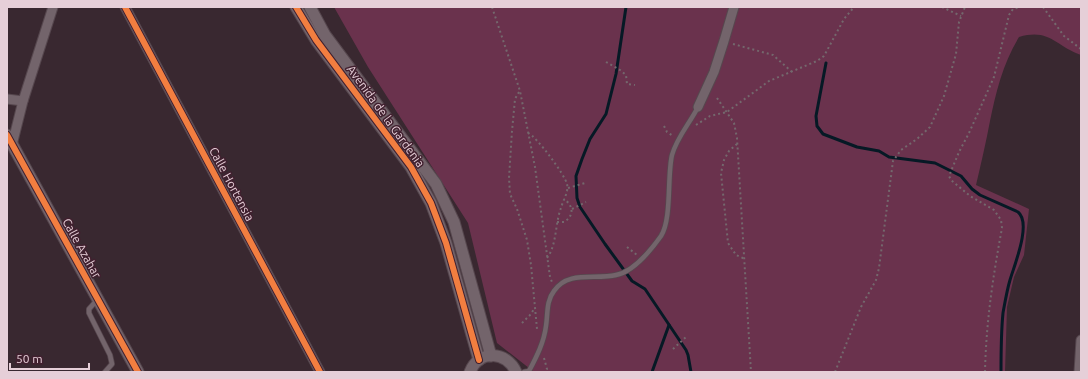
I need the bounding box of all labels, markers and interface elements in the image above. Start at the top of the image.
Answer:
street label: Avenida de la Gardenia [345,63,427,169]
street label: Calle Hortensia [207,145,257,223]
street label: Calle Azahar [60,216,104,281]
scale bar [10,345,89,371]
text: 50 m [16,352,43,365]

